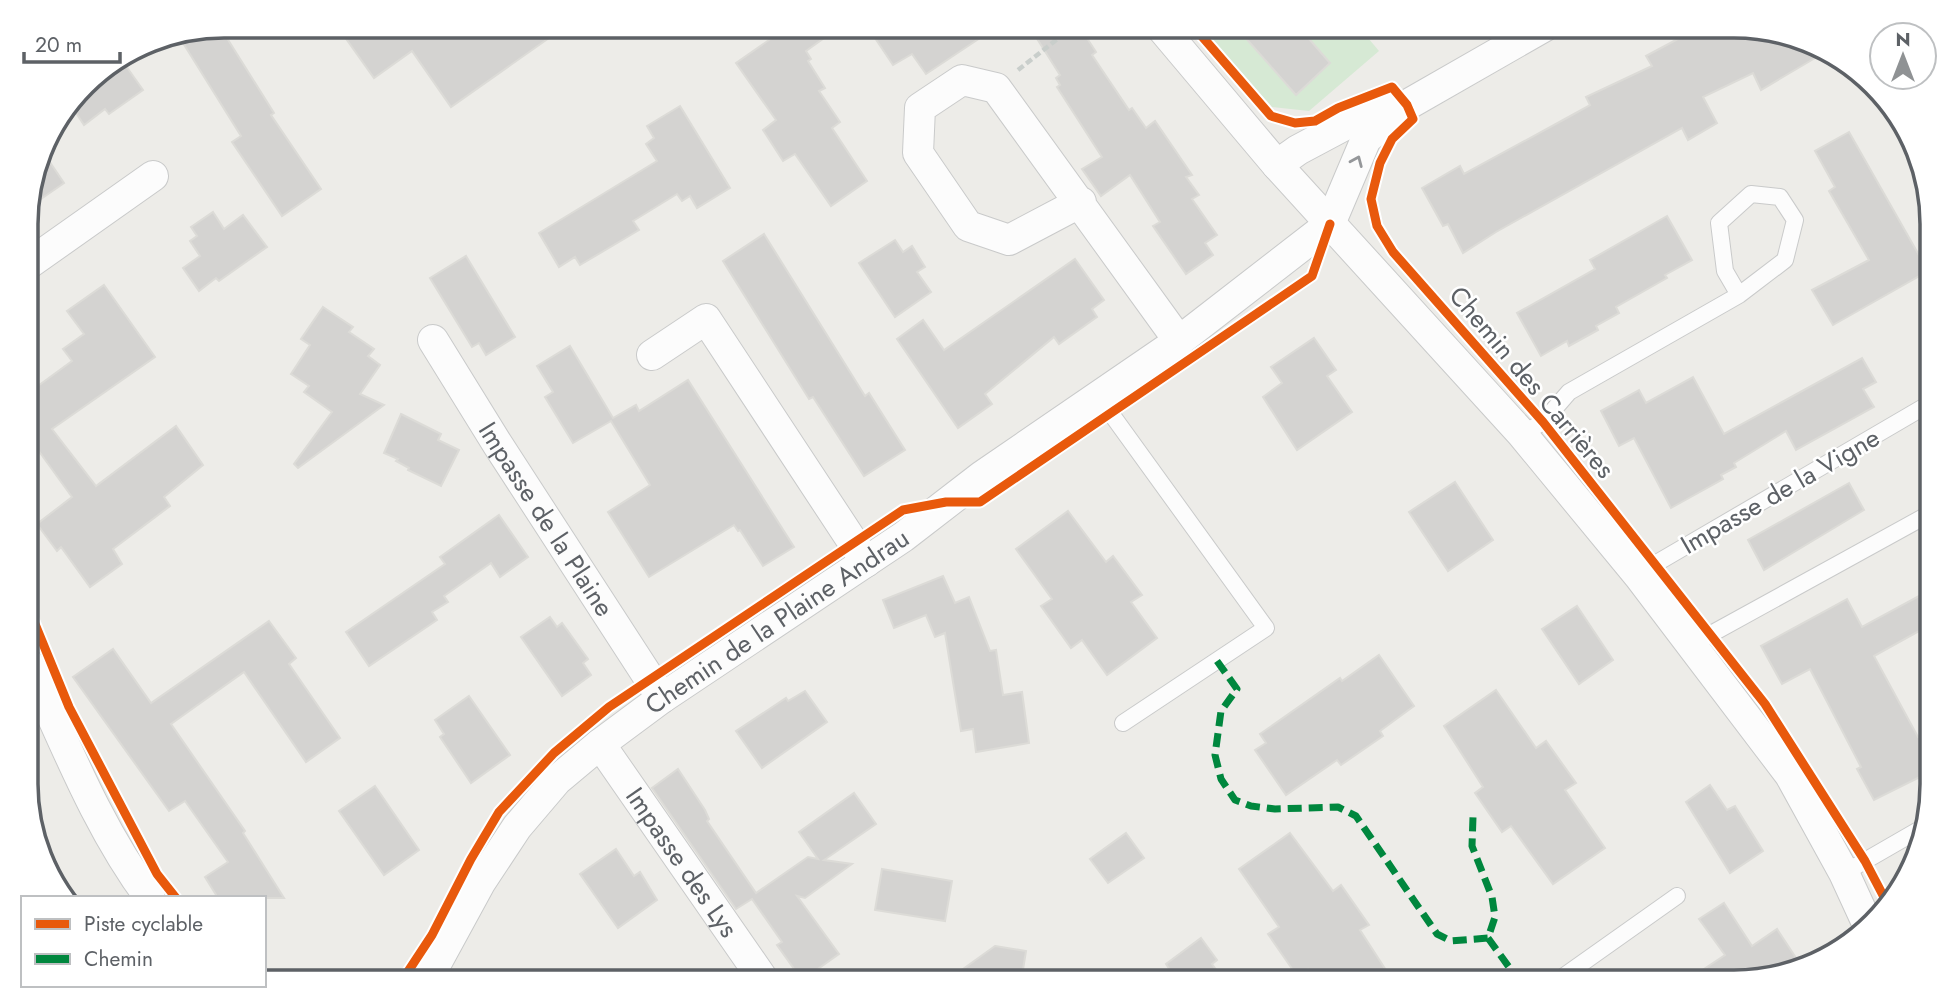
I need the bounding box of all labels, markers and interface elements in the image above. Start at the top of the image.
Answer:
scale bar [24,21,121,65]
north arrow [1868,21,1938,91]
text: N [1895,26,1911,53]
text: 20 m [35,30,82,60]
one-way arrow [1348,156,1362,168]
street label: Chemin des Carrières [1440,278,1624,486]
street label: Impasse de la Plaine [469,415,623,624]
street label: Impasse de la Vigne [1673,418,1887,564]
street label: Chemin de la Plaine Andrau [637,519,917,724]
street label: Impasse des Lys [617,780,748,945]
legend [21,896,266,987]
text: Piste cyclable [84,909,203,939]
text: Chemin [84,944,153,974]

